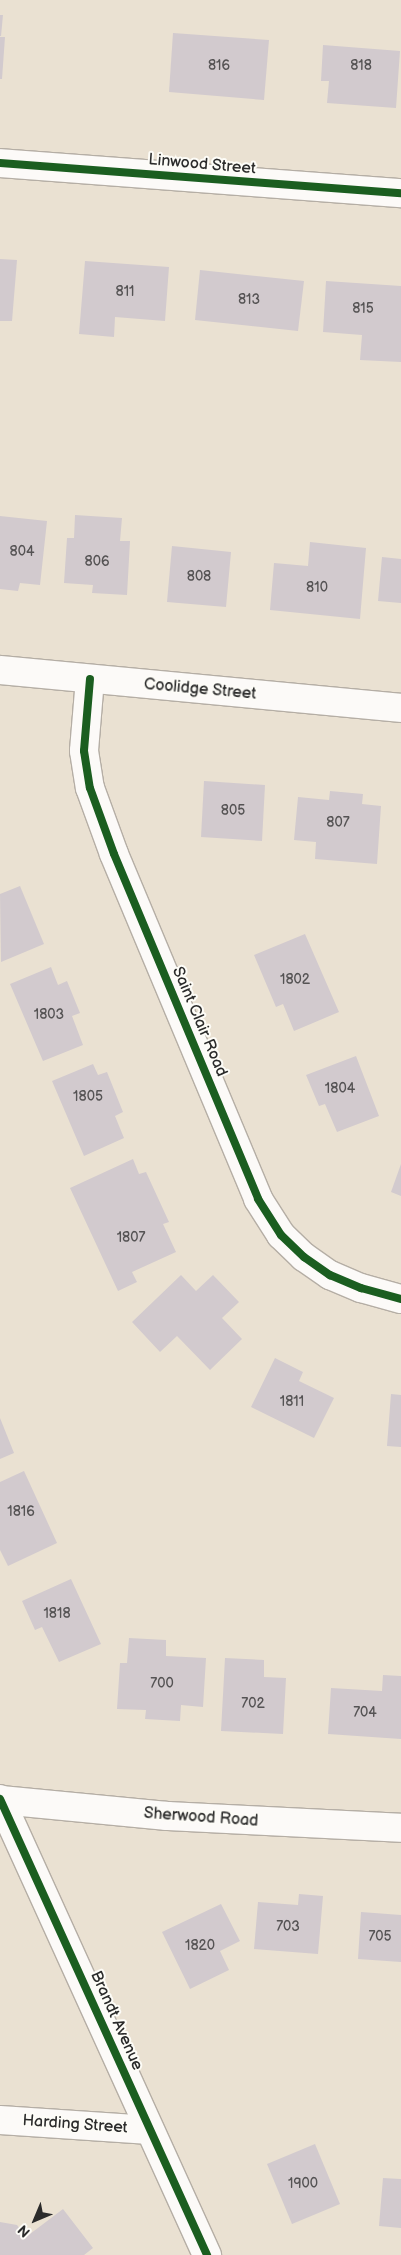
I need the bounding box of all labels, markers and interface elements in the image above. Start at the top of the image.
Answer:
house number: 816 [208,58,230,74]
house number: 818 [350,58,372,74]
street label: Linwood Street [147,151,257,179]
house number: 811 [116,284,134,300]
house number: 813 [238,292,260,308]
house number: 815 [352,301,374,317]
house number: 804 [10,544,34,560]
house number: 806 [85,554,109,570]
house number: 808 [187,569,211,585]
house number: 810 [306,580,328,596]
street label: Coolidge Street [143,676,257,704]
house number: 805 [221,803,245,819]
house number: 807 [326,815,350,831]
street label: Saint Clair Road [167,964,231,1080]
house number: 1802 [280,972,310,988]
house number: 1803 [34,1007,64,1023]
house number: 1804 [325,1081,355,1097]
house number: 1805 [73,1089,103,1105]
house number: 1807 [117,1230,145,1246]
house number: 1811 [280,1394,304,1410]
house number: 1816 [7,1504,35,1520]
house number: 1818 [43,1606,71,1622]
house number: 700 [150,1676,174,1692]
house number: 702 [241,1696,265,1712]
house number: 704 [353,1705,377,1721]
street label: Sherwood Road [143,1804,259,1832]
house number: 703 [276,1919,300,1935]
house number: 705 [368,1929,392,1945]
house number: 1820 [185,1938,215,1954]
street label: Brandt Avenue [86,1968,146,2074]
street label: Harding Street [22,2112,128,2138]
house number: 1900 [288,2176,318,2192]
north arrow [10,2195,60,2245]
text: N [14,2221,34,2241]

